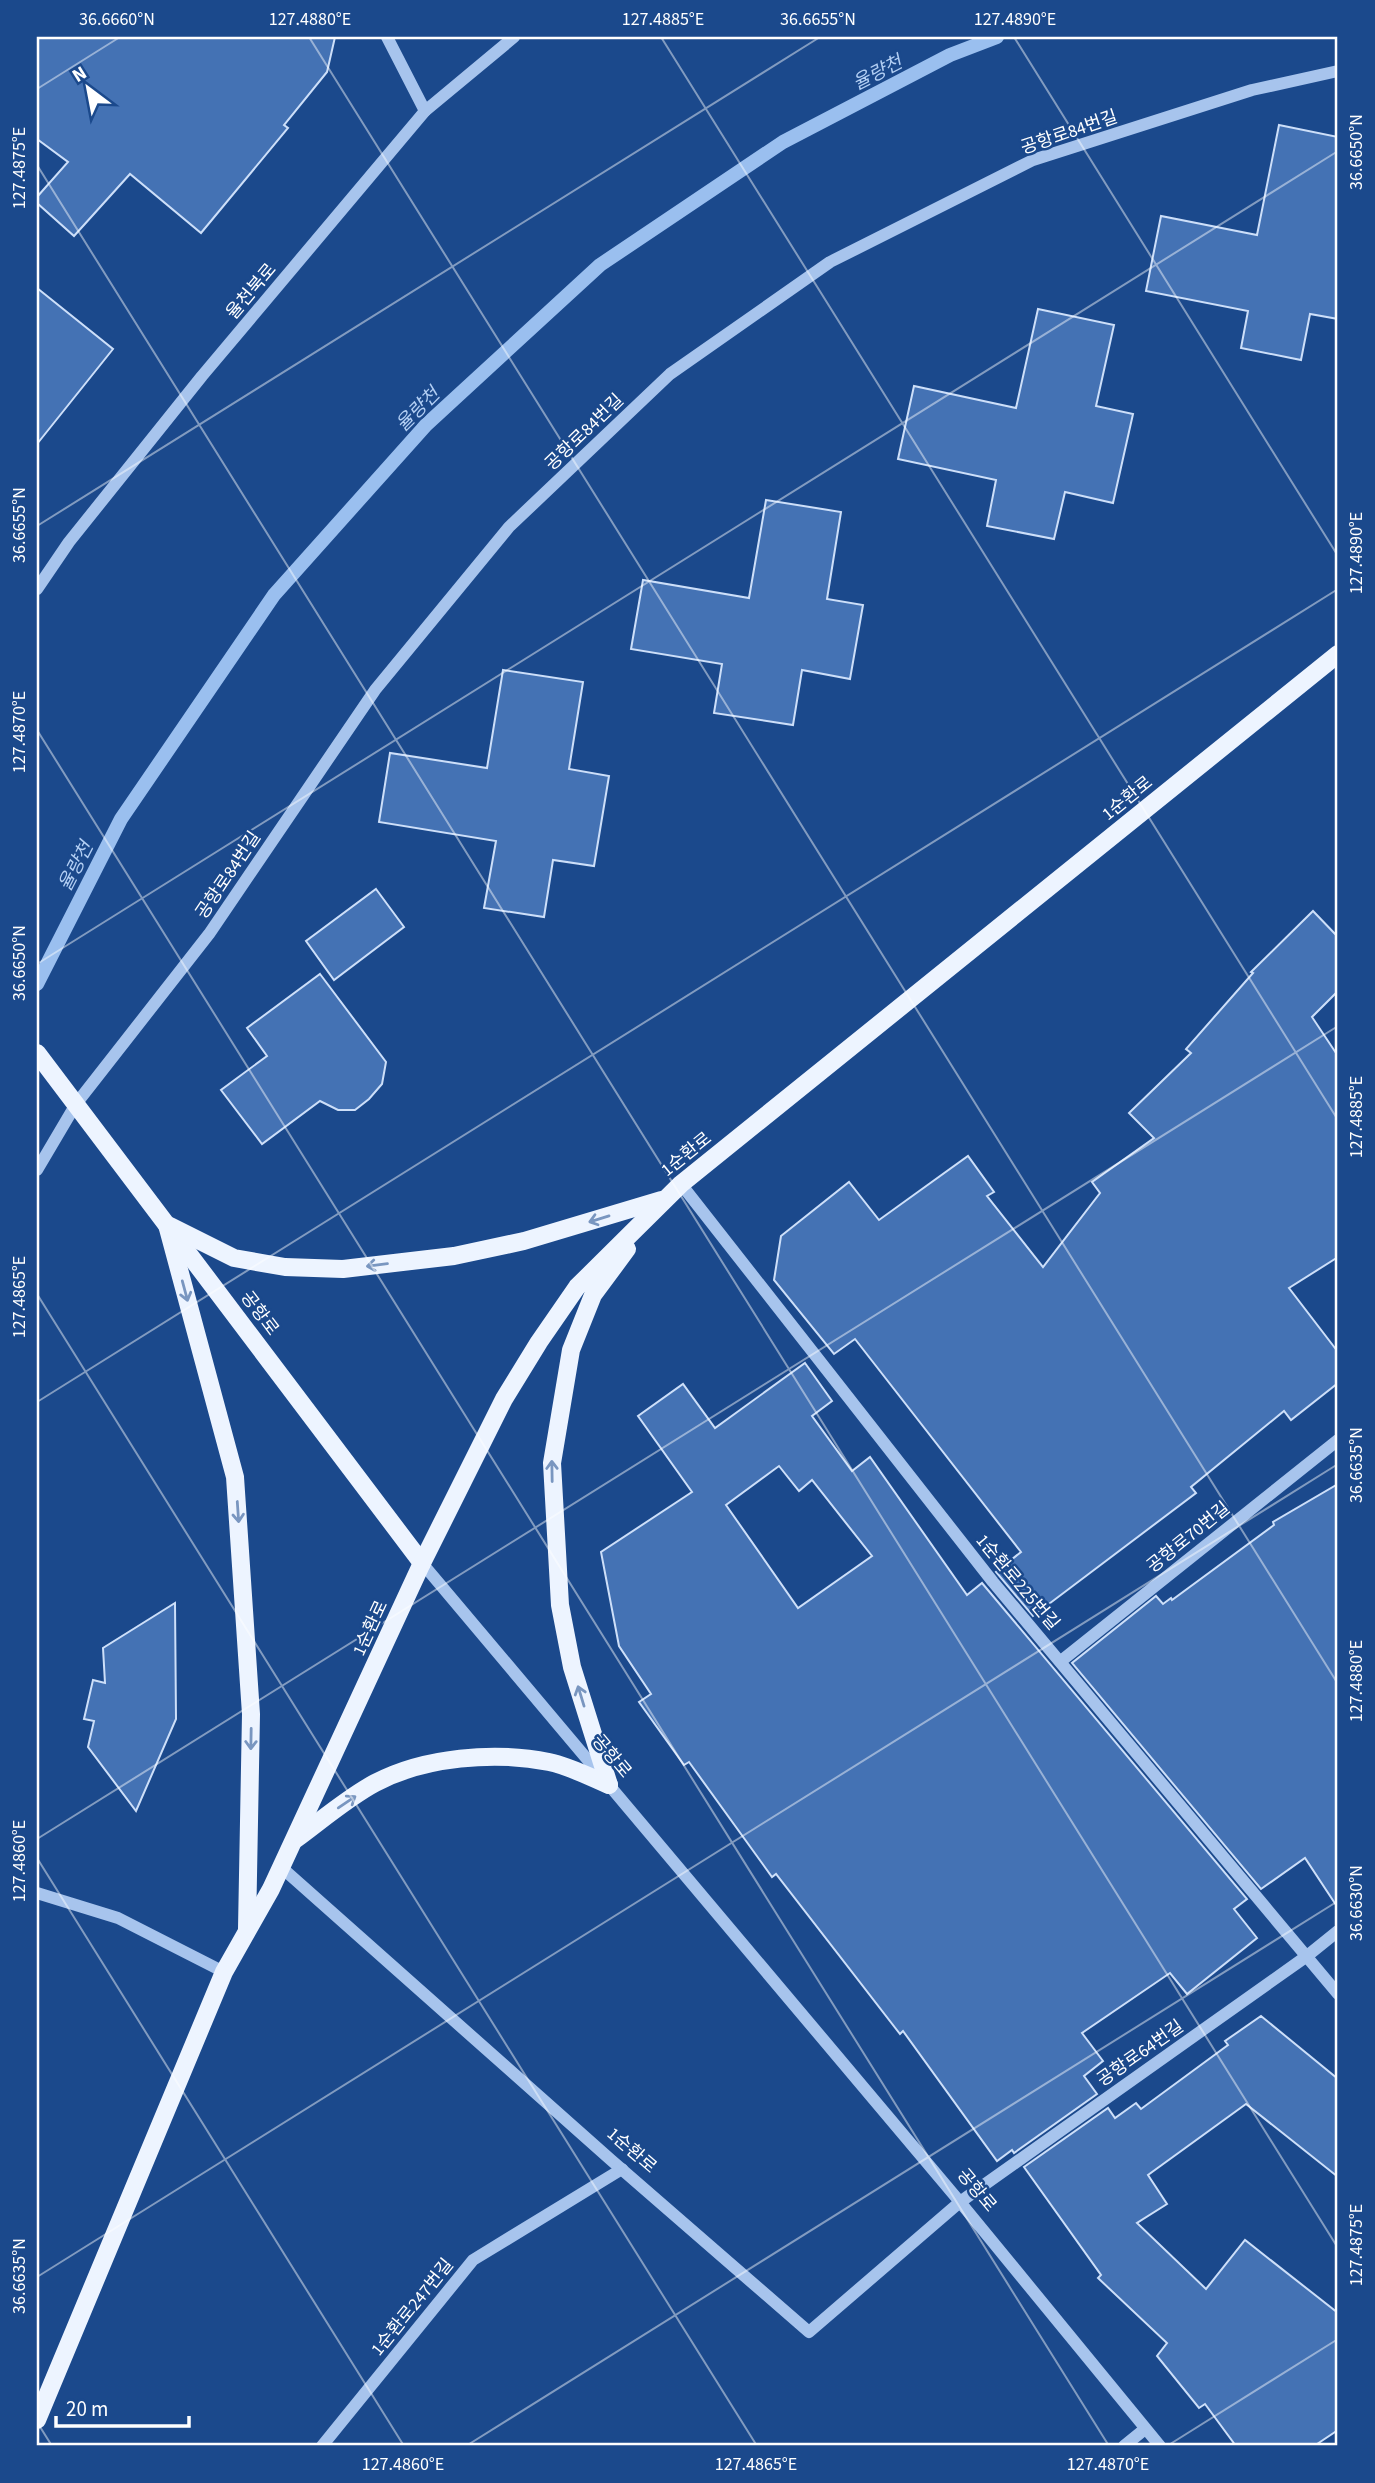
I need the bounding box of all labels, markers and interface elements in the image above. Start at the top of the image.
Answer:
text: 36.6660°N [79,7,155,32]
text: 127.4880°E [269,7,351,32]
text: 127.4885°E [622,7,704,32]
text: 36.6655°N [780,7,856,32]
text: 127.4890°E [974,7,1056,32]
water label: 율량천 [848,49,909,97]
north arrow [52,52,122,122]
text: N [67,60,92,90]
street label: 공항로84번길 [1017,104,1121,161]
text: 36.6650°N [1344,114,1369,190]
text: 127.4875°E [7,127,32,209]
street label: 율천북로 [221,258,282,325]
water label: 율량천 [390,381,447,438]
street label: 공항로84번길 [539,388,629,476]
text: 36.6655°N [7,487,32,563]
text: 127.4890°E [1344,512,1369,594]
text: 127.4870°E [7,691,32,773]
street label: 1순환로 [1097,770,1158,827]
street label: 공항로84번길 [190,827,267,924]
water label: 율량천 [52,836,101,896]
text: 36.6650°N [7,925,32,1001]
text: 127.4885°E [1344,1076,1369,1158]
street label: 1순환로 [656,1126,717,1183]
one-way arrow [588,1213,610,1226]
text: 127.4865°E [7,1256,32,1338]
one-way arrow [366,1258,389,1271]
one-way arrow [179,1279,192,1302]
street label: 공항로 [235,1286,285,1341]
text: 36.6635°N [1344,1427,1369,1503]
one-way arrow [546,1460,559,1483]
street label: 공항로70번길 [1141,1496,1235,1579]
one-way arrow [231,1500,244,1523]
street label: 1순환로225번길 [970,1529,1065,1636]
street label: 1순환로 [347,1596,394,1660]
text: 127.4880°E [1344,1640,1369,1722]
one-way arrow [574,1685,587,1707]
one-way arrow [244,1727,258,1750]
street label: 공항로 [586,1729,637,1783]
one-way arrow [337,1795,356,1809]
text: 127.4860°E [7,1820,32,1902]
text: 36.6630°N [1344,1865,1369,1941]
street label: 공항로64번길 [1092,2014,1189,2093]
street label: 1순환로 [601,2122,662,2179]
street label: 공항로 [951,2163,1002,2217]
text: 127.4875°E [1344,2204,1369,2286]
text: 36.6635°N [7,2238,32,2314]
street label: 1순환로247번길 [365,2253,459,2361]
scale bar [56,2385,189,2429]
text: 20 m [66,2394,108,2424]
text: 127.4860°E [362,2452,444,2477]
text: 127.4865°E [715,2452,797,2477]
text: 127.4870°E [1067,2452,1149,2477]

